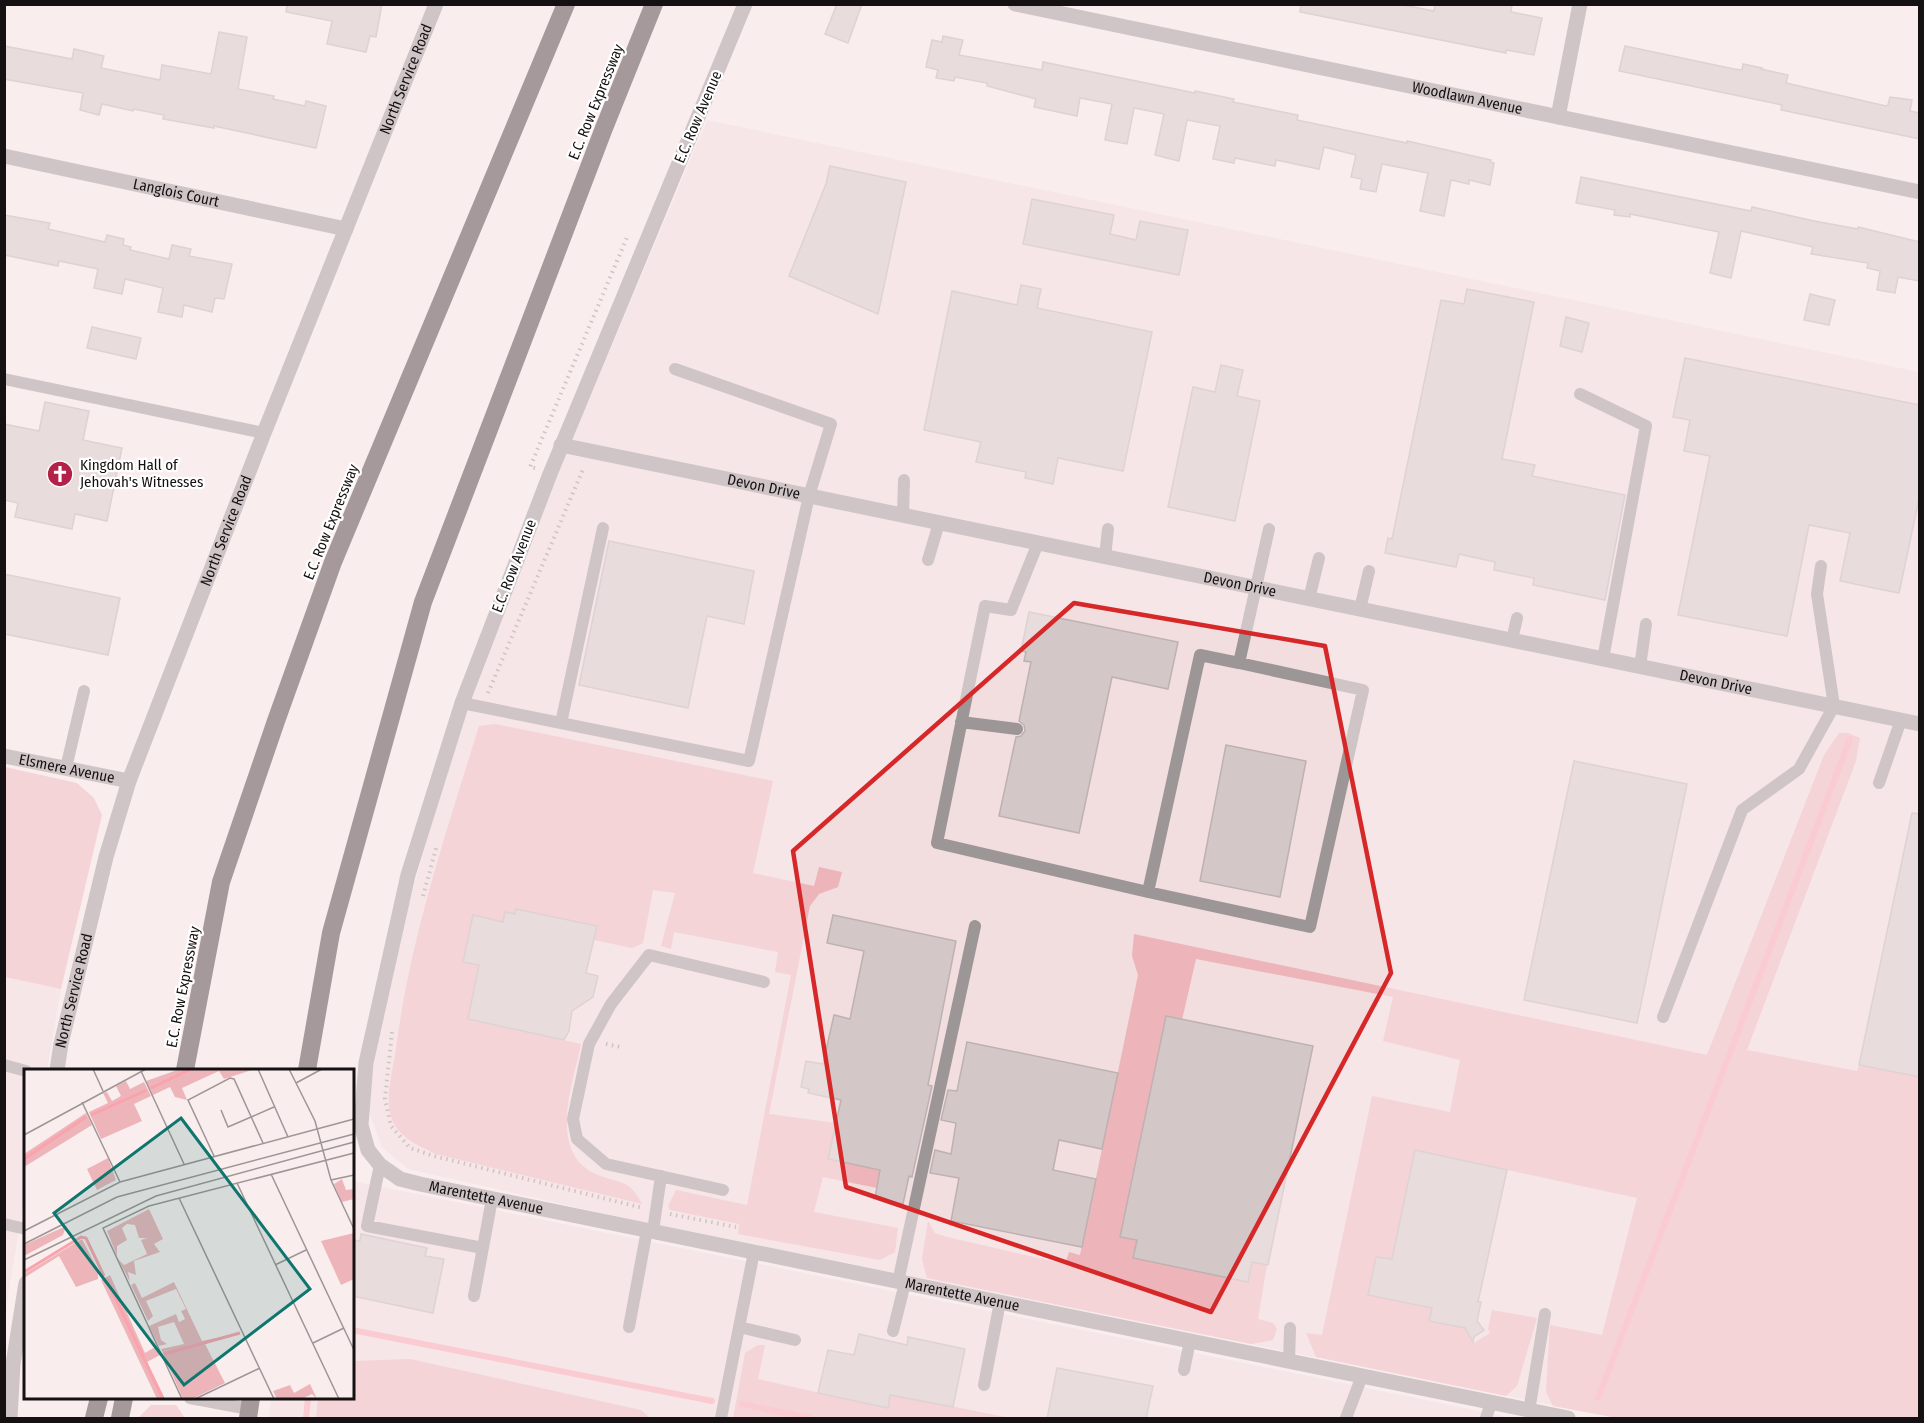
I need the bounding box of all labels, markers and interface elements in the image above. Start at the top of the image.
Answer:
street label: North Service Road [376,21,436,137]
street label: E.C. Row Expressway [565,41,628,163]
street label: E.C. Row Avenue [670,68,726,166]
street label: Woodlawn Avenue [1410,78,1524,118]
street label: Langlois Court [131,175,221,211]
place label: Kingdom Hall of Jehovah's Witnesses [80,456,203,491]
church icon: Kingdom Hall of Jehovah's Witnesses [45,459,75,489]
street label: E.C. Row Expressway [300,461,363,583]
street label: Devon Drive [726,470,802,503]
street label: North Service Road [196,473,256,589]
street label: E.C. Row Avenue [488,517,540,615]
street label: Devon Drive [1202,568,1278,601]
street label: Devon Drive [1678,666,1754,698]
street label: Elsmere Avenue [17,750,116,787]
street label: E.C. Row Expressway [162,924,204,1049]
street label: North Service Road [51,932,96,1050]
inset map [24,1069,354,1399]
street label: Marentette Avenue [428,1177,545,1218]
street label: Marentette Avenue [904,1274,1021,1315]

